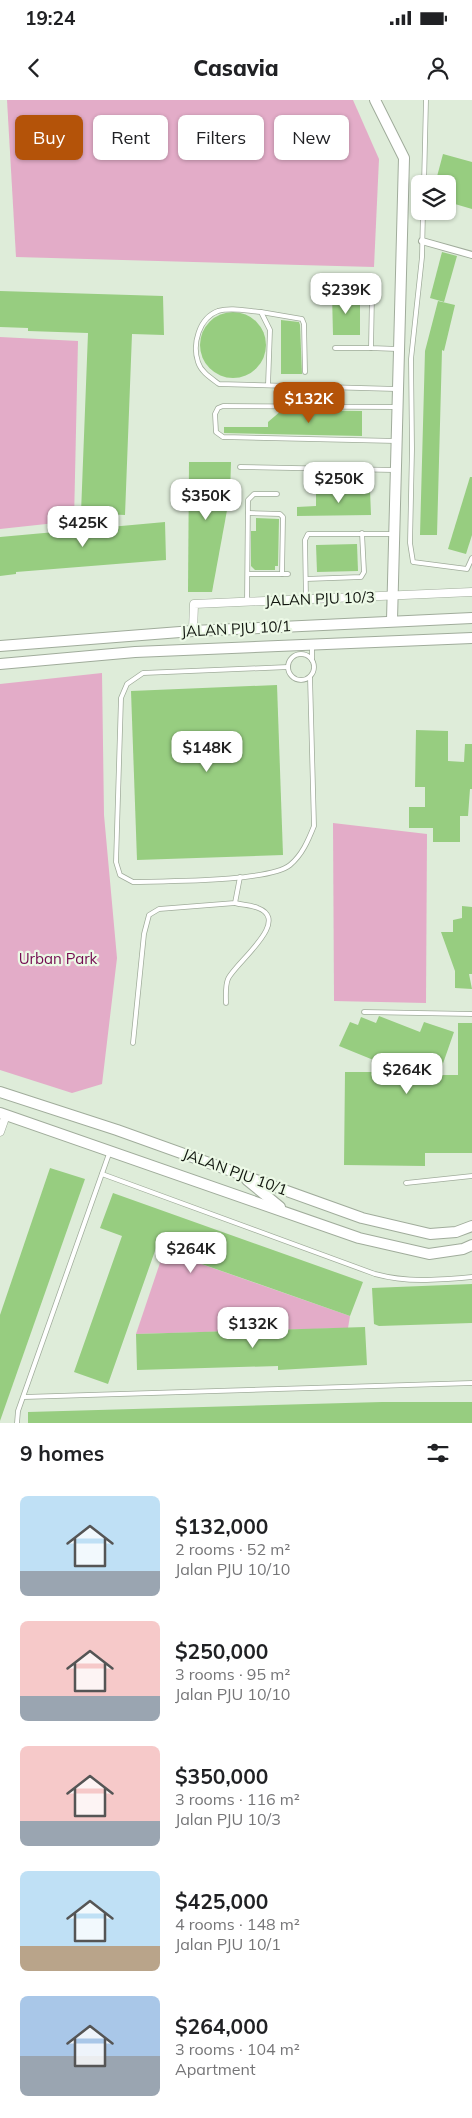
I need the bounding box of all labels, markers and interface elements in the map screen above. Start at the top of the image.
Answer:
text: 19:24 [25,6,75,30]
icon: back [20,54,48,82]
text: Casavia [193,54,279,82]
icon: person [424,54,452,82]
chip: Buy [15,115,83,160]
chip: Rent [93,115,168,160]
chip: Filters [178,115,264,160]
chip: New [274,115,349,160]
map controls [411,175,456,220]
button: layers [411,175,456,220]
pin: $239K [311,272,381,315]
text: $239K [321,279,371,299]
pin: $132K [274,382,344,424]
text: $132K [284,388,334,408]
pin: $250K [304,462,374,504]
text: $250K [314,468,364,488]
pin: $350K [171,478,241,521]
text: $350K [181,485,231,505]
pin: $425K [48,506,118,548]
text: $425K [58,512,108,532]
street label: JALAN PJU 10/3 [265,587,375,610]
street label: JALAN PJU 10/1 [181,616,291,641]
pin: $148K [172,730,242,773]
text: $148K [182,737,232,757]
park label: Urban Park [19,949,98,968]
pin: $264K [372,1052,442,1095]
text: $264K [382,1059,432,1079]
street label: JALAN PJU 10/1 [180,1144,290,1199]
pin: $264K [156,1232,226,1274]
text: $264K [166,1238,216,1258]
pin: $132K [218,1306,288,1349]
text: $132K [228,1313,278,1333]
icon: filters [424,1439,452,1467]
text: 9 homes [20,1440,104,1466]
text: $132,000 [175,1513,268,1539]
icon: home [60,1516,120,1576]
text: 2 rooms · 52 m² [175,1539,290,1559]
text: Jalan PJU 10/10 [175,1559,290,1579]
text: $250,000 [175,1638,268,1664]
icon: home [60,1641,120,1701]
text: 3 rooms · 95 m² [175,1664,290,1684]
text: Jalan PJU 10/10 [175,1684,290,1704]
text: $350,000 [175,1763,268,1789]
icon: home [60,1766,120,1826]
text: 3 rooms · 116 m² [175,1789,300,1809]
text: Jalan PJU 10/3 [175,1809,281,1829]
text: $425,000 [175,1888,268,1914]
icon: home [60,1891,120,1951]
text: 4 rooms · 148 m² [175,1914,300,1934]
text: Jalan PJU 10/1 [175,1934,281,1954]
text: $264,000 [175,2013,268,2039]
icon: home [60,2016,120,2076]
text: 3 rooms · 104 m² [175,2039,300,2059]
text: Apartment [175,2059,256,2079]

